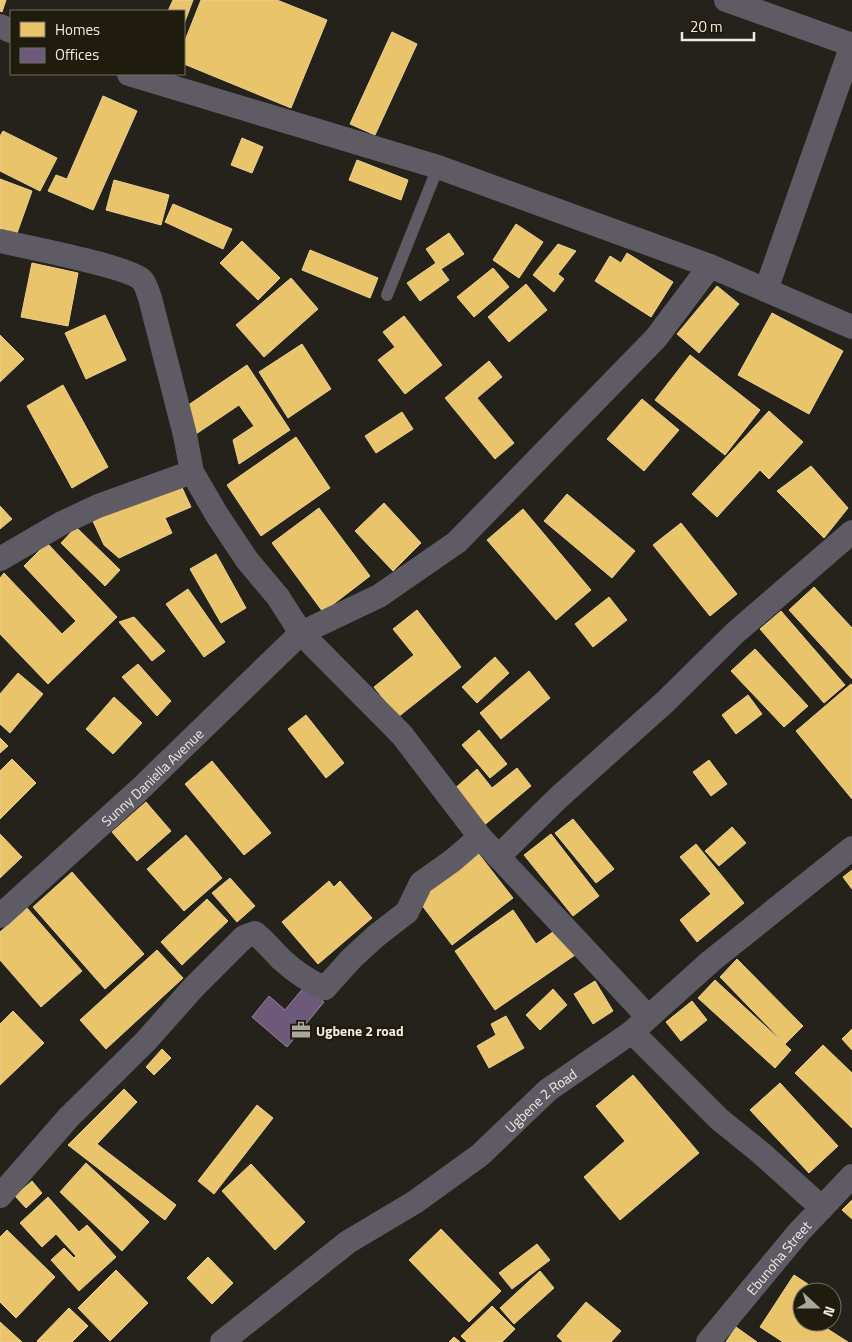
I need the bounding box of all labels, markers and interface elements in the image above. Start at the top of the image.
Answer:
legend [10,10,185,75]
scale bar [682,10,754,42]
text: 20 m [690,15,723,38]
text: Homes [55,18,100,41]
text: Offices [55,43,99,66]
street label: Sunny Daniella Avenue [96,723,208,830]
office icon: Ugbene 2 road [290,1019,312,1041]
place label: Ugbene 2 road [316,1020,404,1041]
street label: Ugbene 2 Road [500,1063,581,1137]
street label: Ebunoha Street [741,1215,816,1299]
north arrow [792,1282,842,1332]
text: N [818,1304,841,1320]

